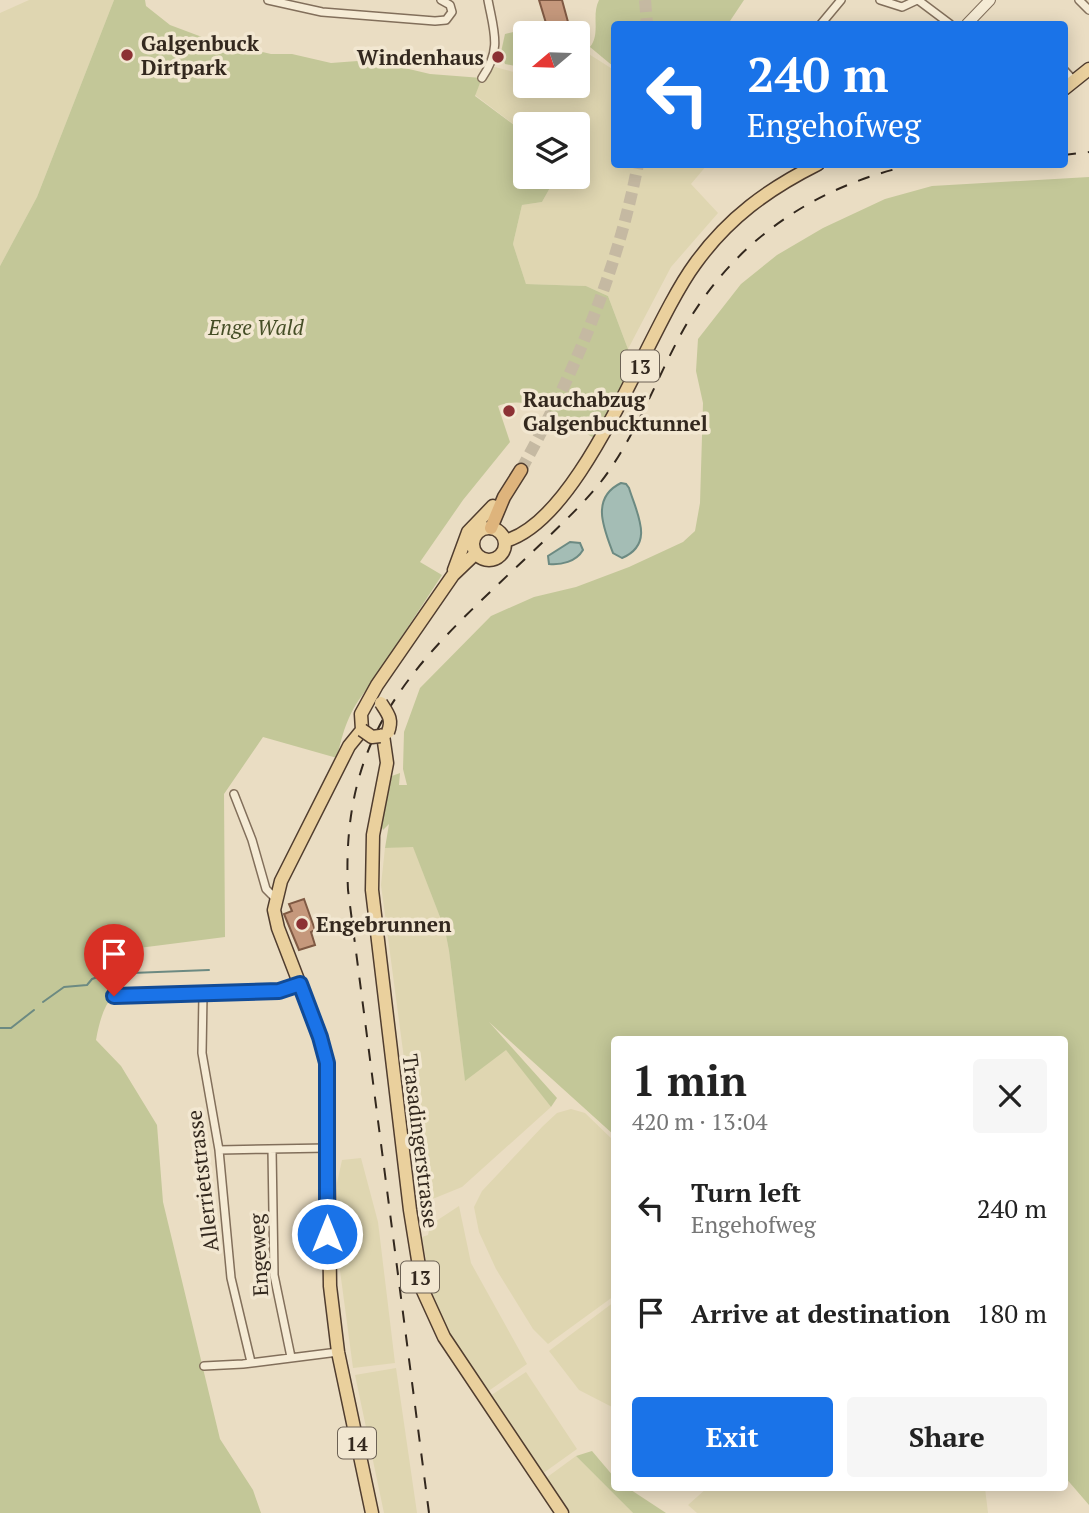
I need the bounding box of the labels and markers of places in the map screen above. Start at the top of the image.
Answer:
place label: Galgenbuck Dirtpark [141,29,260,81]
place label: Windenhaus [357,43,484,71]
marker: Galgenbuck Dirtpark [119,47,135,63]
marker: Windenhaus [490,49,506,65]
place label: Rauchabzug Galgenbucktunnel [523,385,708,437]
marker: Rauchabzug Galgenbucktunnel [501,403,517,419]
place label: Engebrunnen [316,910,452,938]
marker: Engebrunnen [294,916,310,932]
pin [84,924,144,996]

